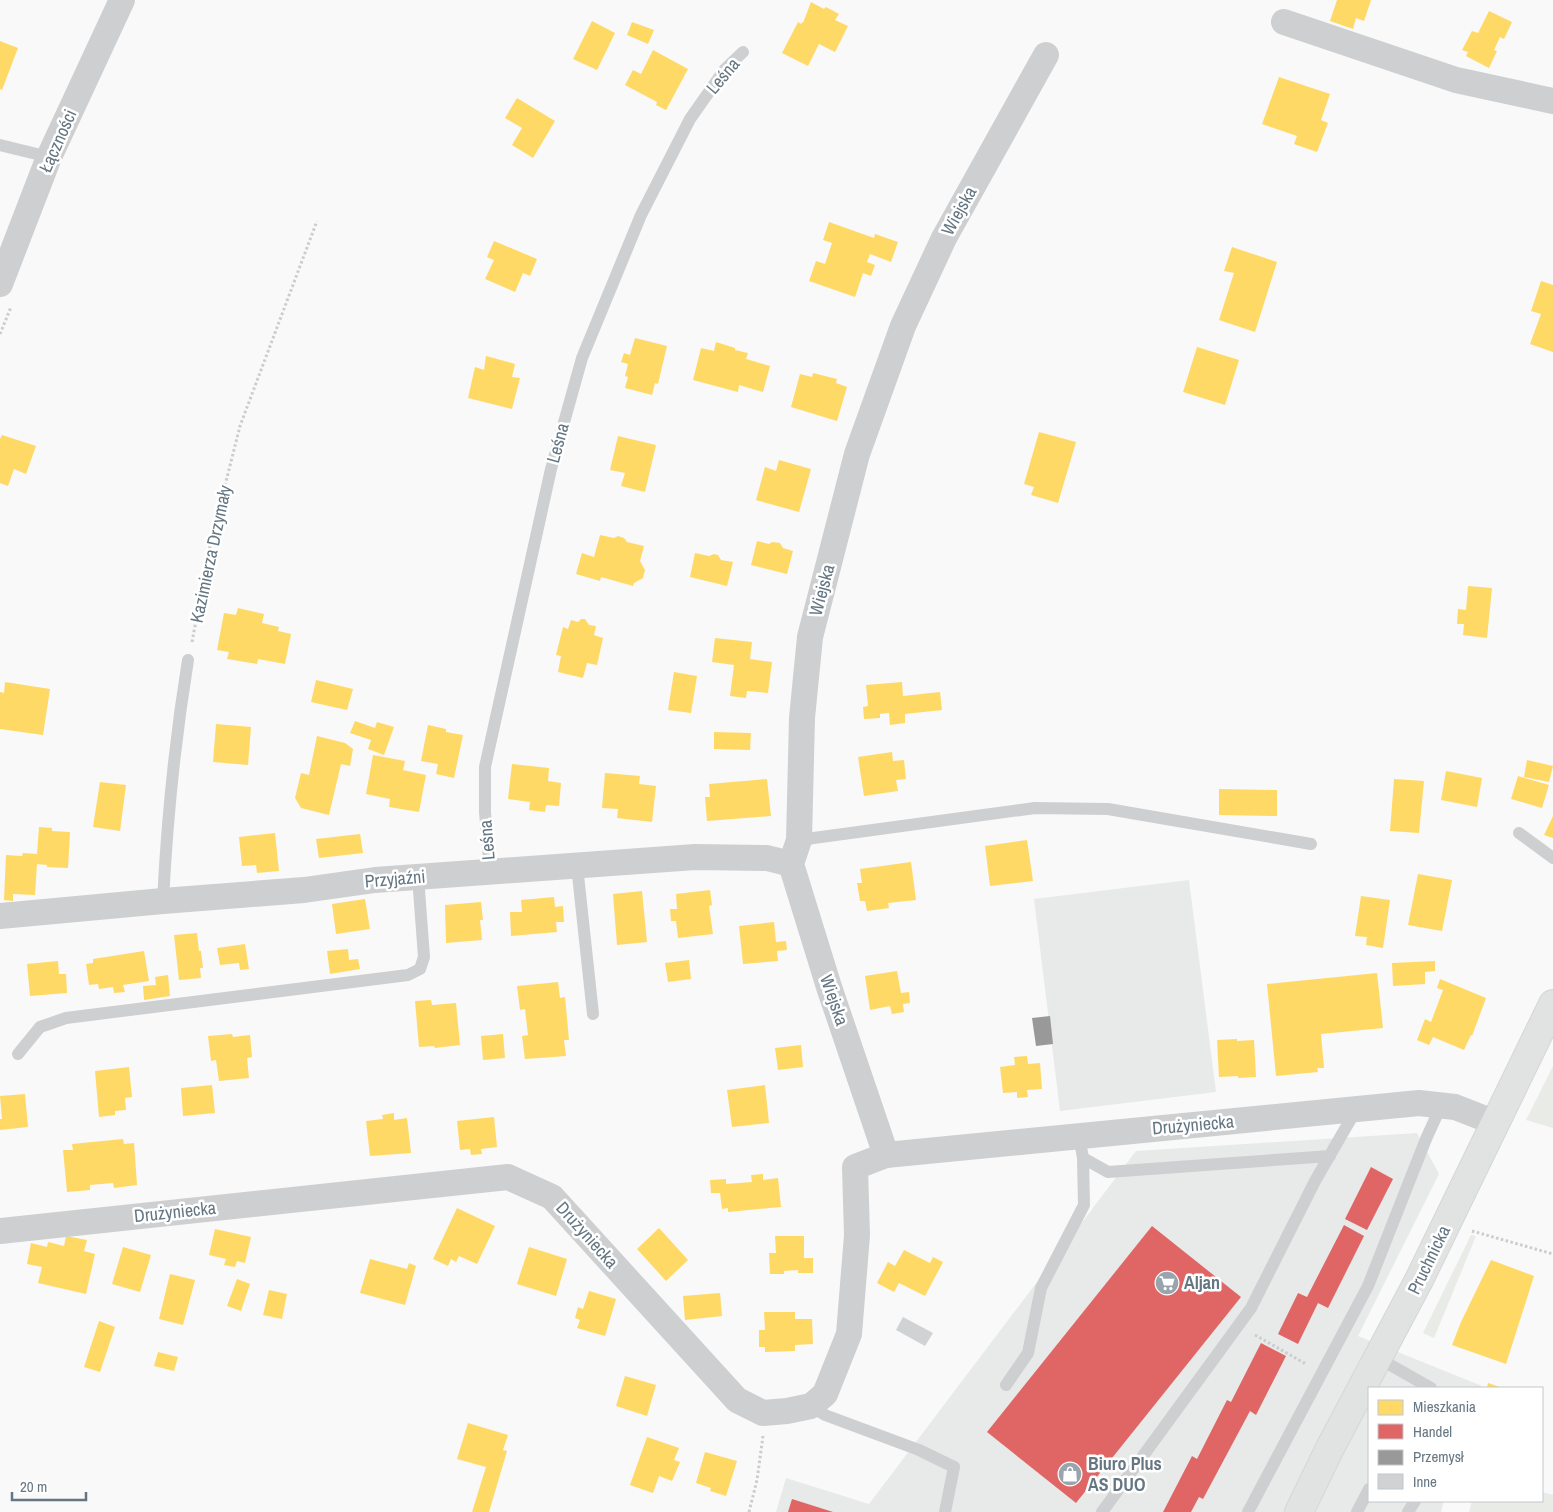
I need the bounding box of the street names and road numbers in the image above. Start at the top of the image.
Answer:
street label: Leśna [700,52,745,99]
street label: Łączności [33,105,82,176]
street label: Wiejska [935,182,982,240]
street label: Leśna [540,420,575,466]
street label: Kazimierza Drzymały [184,482,237,625]
street label: Wiejska [803,561,840,618]
street label: Leśna [472,819,501,861]
street label: Przyjaźni [364,863,426,894]
street label: Wiejska [814,971,855,1029]
street label: Drużyniecka [1151,1108,1235,1141]
street label: Drużyniecka [133,1195,217,1228]
street label: Drużyniecka [551,1196,624,1274]
street label: Pruchnicka [1401,1221,1456,1298]

